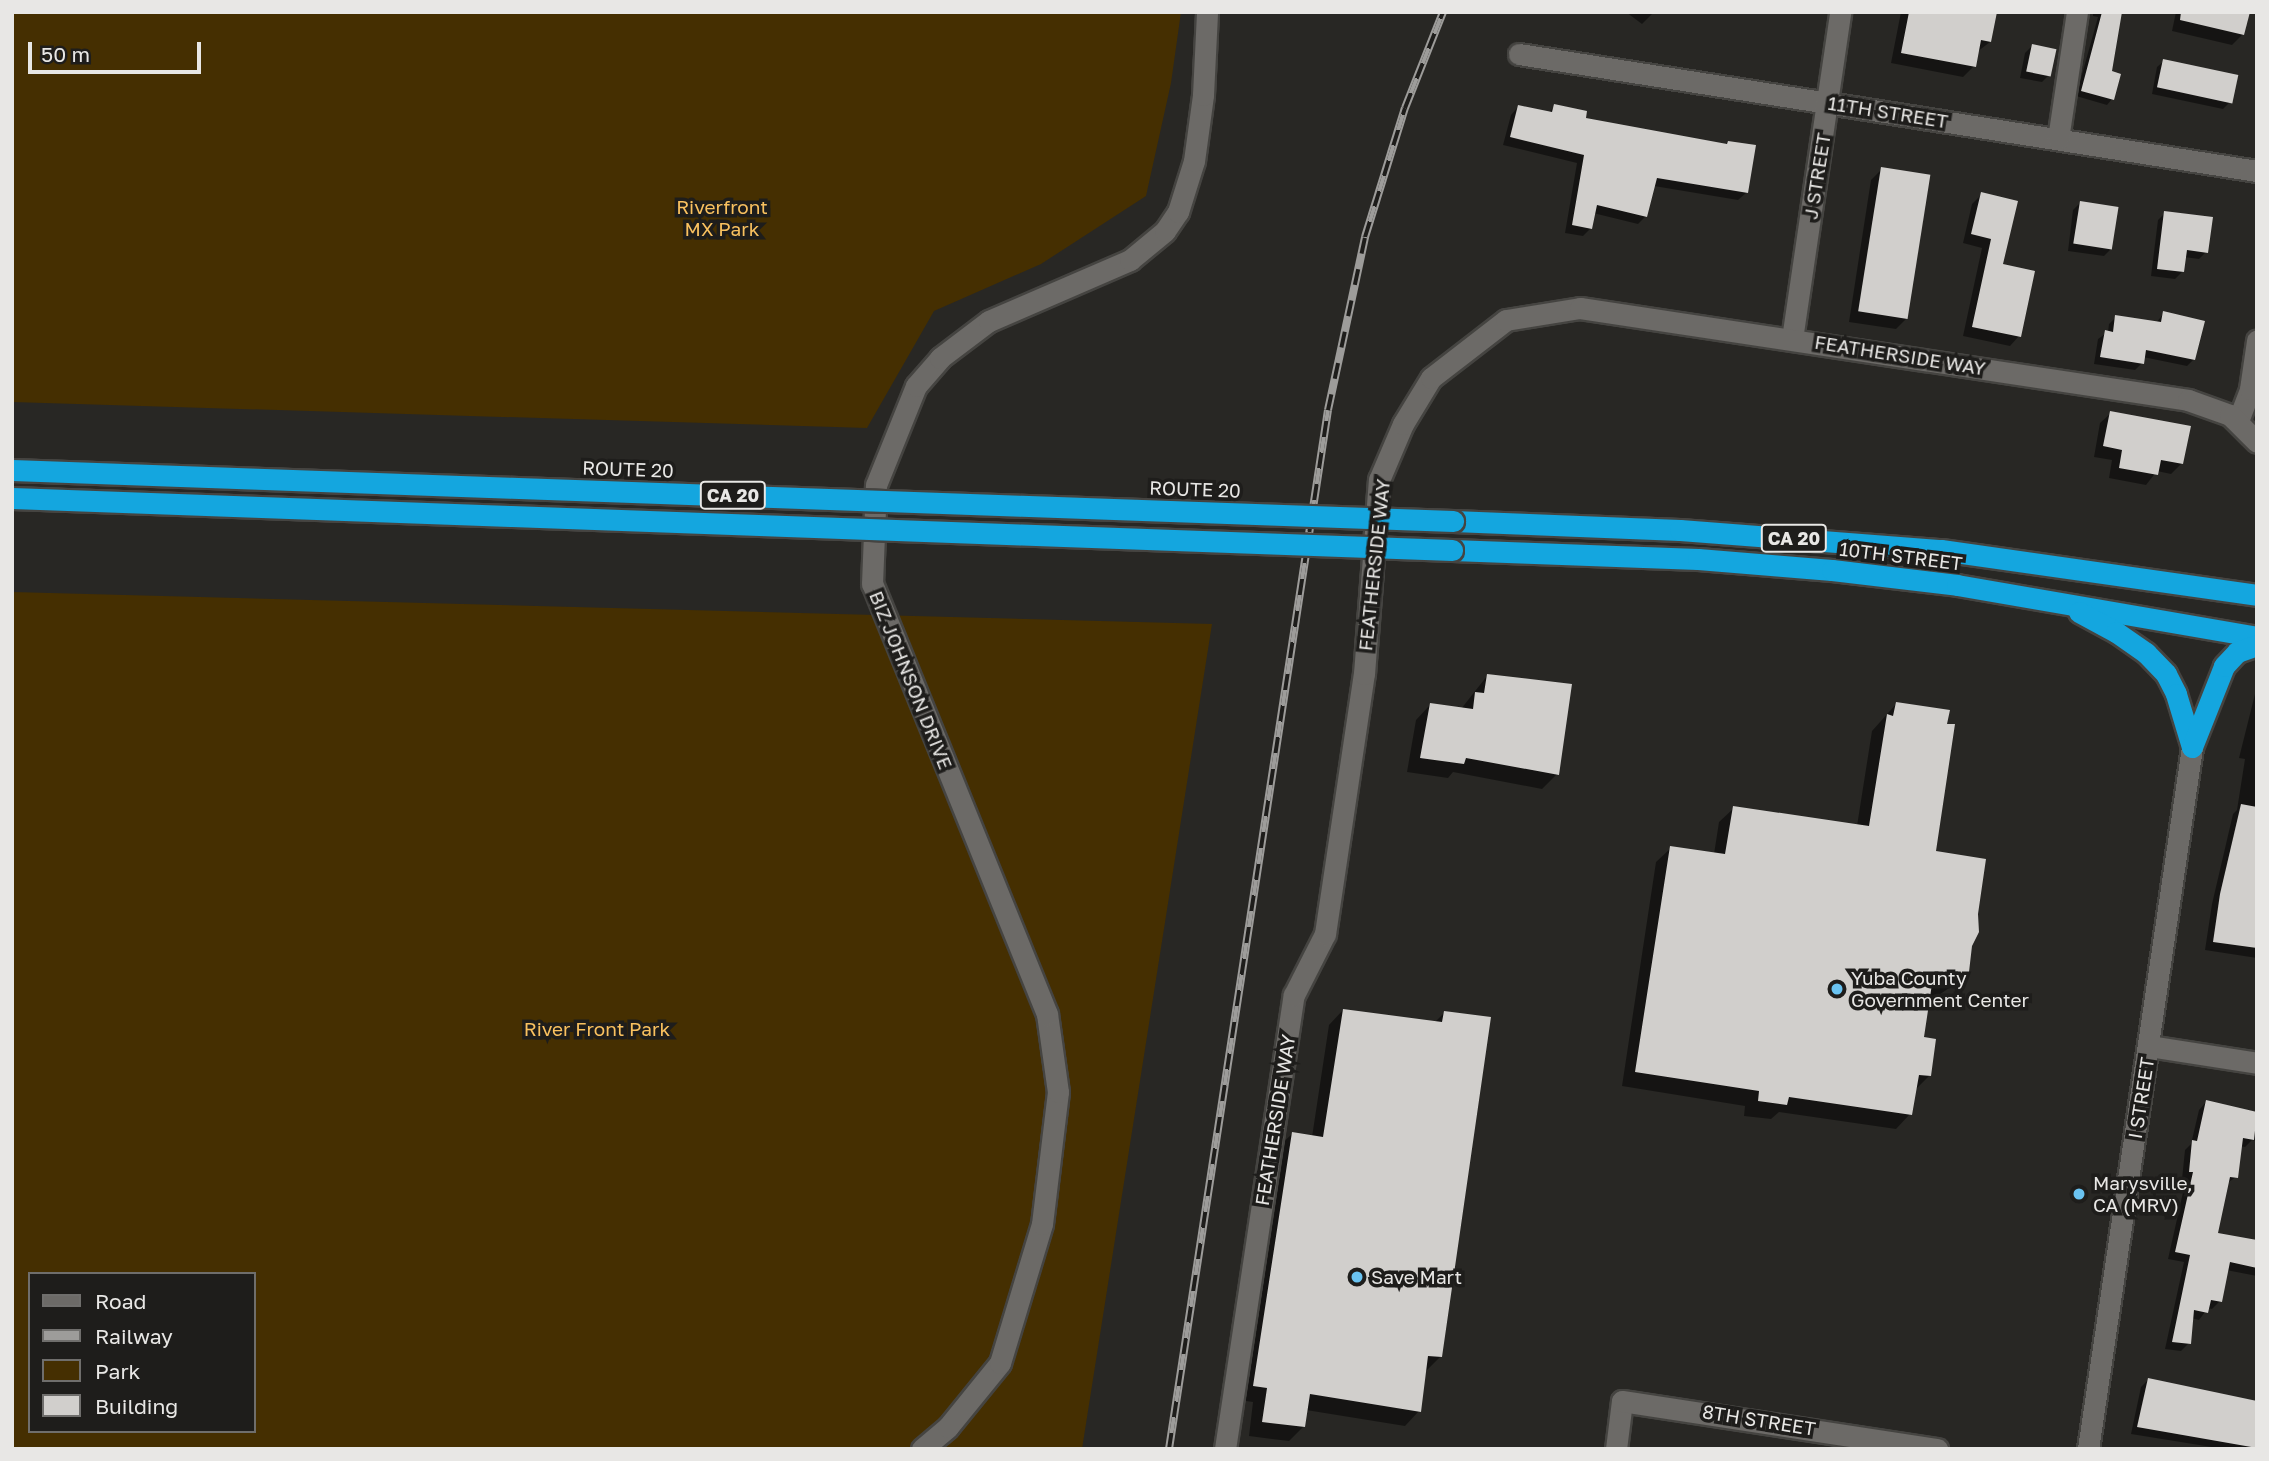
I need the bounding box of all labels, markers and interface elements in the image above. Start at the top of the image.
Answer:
scale bar [32,28,205,72]
text: 50 m [41,41,90,67]
street label: 11TH STREET [1826,91,1950,133]
street label: J STREET [1799,131,1835,221]
park label: Riverfront MX Park [676,196,768,240]
street label: FEATHERSIDE WAY [1813,330,1987,380]
street label: ROUTE 20 [582,456,674,482]
street label: ROUTE 20 [1149,476,1241,502]
street label: FEATHERSIDE WAY [1354,478,1394,652]
road number: CA 20 [700,480,766,509]
road number: CA 20 [1761,524,1827,552]
street label: 10TH STREET [1838,537,1964,575]
street label: BIZ JOHNSON DRIVE [865,588,957,772]
place label: Yuba County Government Center [1851,967,2029,1011]
marker: Yuba County Government Center [1829,981,1845,997]
park label: River Front Park [524,1018,670,1040]
street label: FEATHERSIDE WAY [1250,1033,1300,1207]
street label: I STREET [2123,1055,2159,1141]
place label: Marysville, CA (MRV) [2093,1172,2193,1216]
marker: Marysville, CA (MRV) [2071,1186,2087,1202]
place label: Save Mart [1371,1266,1462,1288]
marker: Save Mart [1349,1269,1365,1285]
legend [28,1272,256,1433]
text: Road [95,1288,146,1314]
text: Railway [95,1323,173,1349]
text: Park [95,1358,140,1384]
text: Building [95,1393,178,1419]
street label: 8TH STREET [1701,1400,1817,1440]

